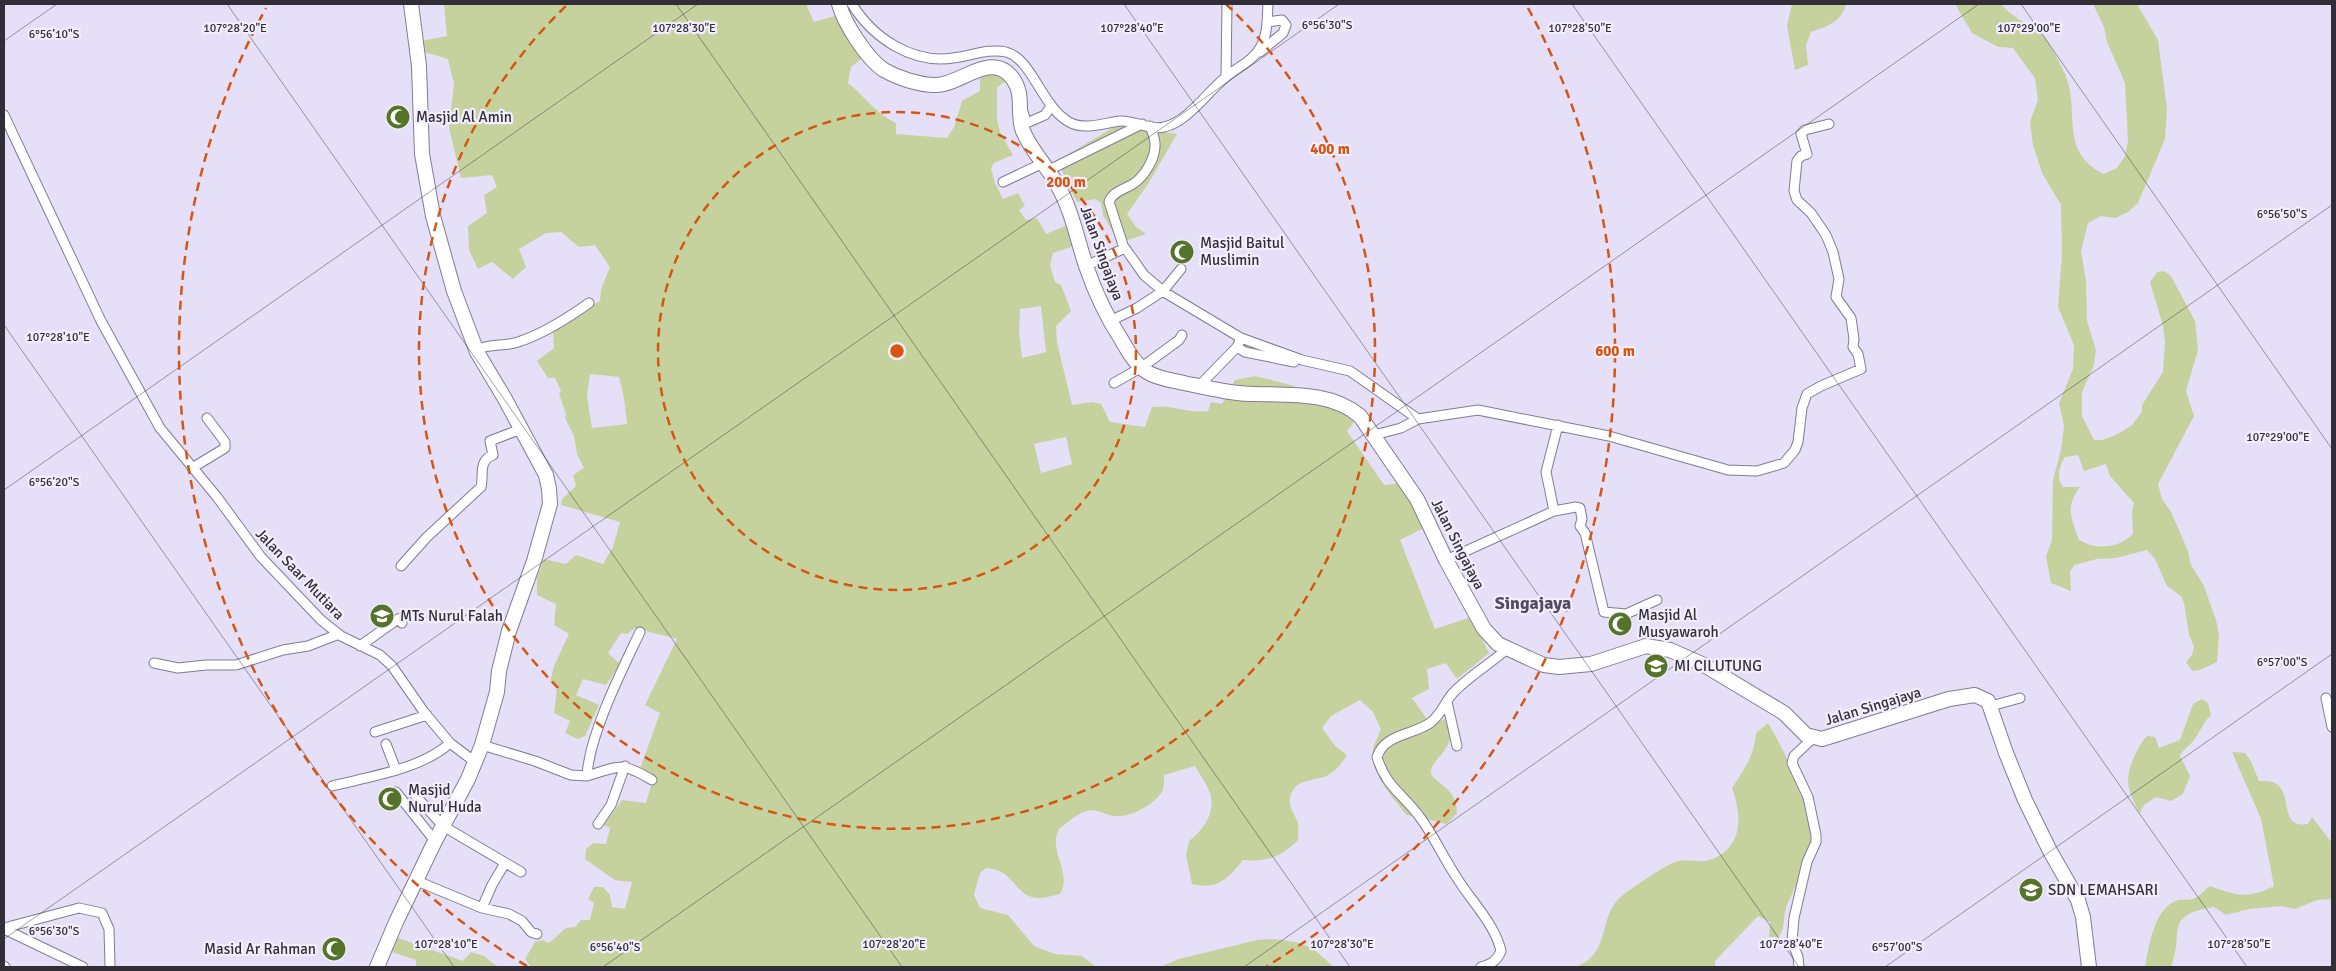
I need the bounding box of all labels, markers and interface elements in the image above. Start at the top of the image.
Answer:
text: 6°56'30"S [1302,18,1353,33]
text: 107°28'20"E [203,21,267,36]
text: 107°28'30"E [652,21,716,36]
text: 107°28'40"E [1100,21,1164,36]
text: 107°28'50"E [1548,21,1612,36]
text: 107°29'00"E [1997,21,2061,36]
text: 6°56'10"S [29,27,80,42]
mosque icon: Masjid Al Amin [385,104,411,130]
place label: Masjid Al Amin [416,108,512,126]
text: 400 m [1310,140,1350,158]
text: 200 m [1046,173,1086,191]
street label: Jalan Singajaya [1077,203,1127,303]
text: 6°56'50"S [2257,207,2308,222]
place label: Masjid Baitul Muslimin [1200,234,1284,269]
mosque icon: Masjid Baitul Muslimin [1169,239,1195,265]
text: 107°28'10"E [26,330,90,345]
centre of rings [888,342,906,360]
text: 600 m [1595,342,1635,360]
text: 107°29'00"E [2246,430,2310,445]
text: 6°56'20"S [29,475,80,490]
street label: Jalan Singajaya [1427,496,1489,592]
street label: Jalan Saar Mutiara [252,525,348,623]
district label: Singajaya [1495,592,1571,614]
school or university icon: MTs Nurul Falah [369,603,395,629]
place label: Masjid Al Musyawaroh [1638,606,1719,641]
place label: MTs Nurul Falah [400,607,503,625]
mosque icon: Masjid Al Musyawaroh [1607,611,1633,637]
school or university icon: MI CILUTUNG [1643,653,1669,679]
text: 6°57'00"S [2257,655,2308,670]
place label: MI CILUTUNG [1674,657,1762,675]
street label: Jalan Singajaya [1823,683,1923,729]
place label: Masjid Nurul Huda [408,781,482,816]
mosque icon: Masjid Nurul Huda [377,786,403,812]
school or university icon: SDN LEMAHSARI [2018,877,2044,903]
place label: SDN LEMAHSARI [2048,881,2158,899]
text: 6°56'30"S [29,924,80,939]
mosque icon: Masid Ar Rahman [321,936,347,962]
text: 107°28'10"E [414,937,478,952]
text: 107°28'20"E [862,937,926,952]
text: 107°28'30"E [1310,937,1374,952]
text: 107°28'40"E [1759,937,1823,952]
text: 107°28'50"E [2207,937,2271,952]
place label: Masid Ar Rahman [204,940,316,958]
text: 6°56'40"S [590,940,641,955]
text: 6°57'00"S [1872,940,1923,955]

